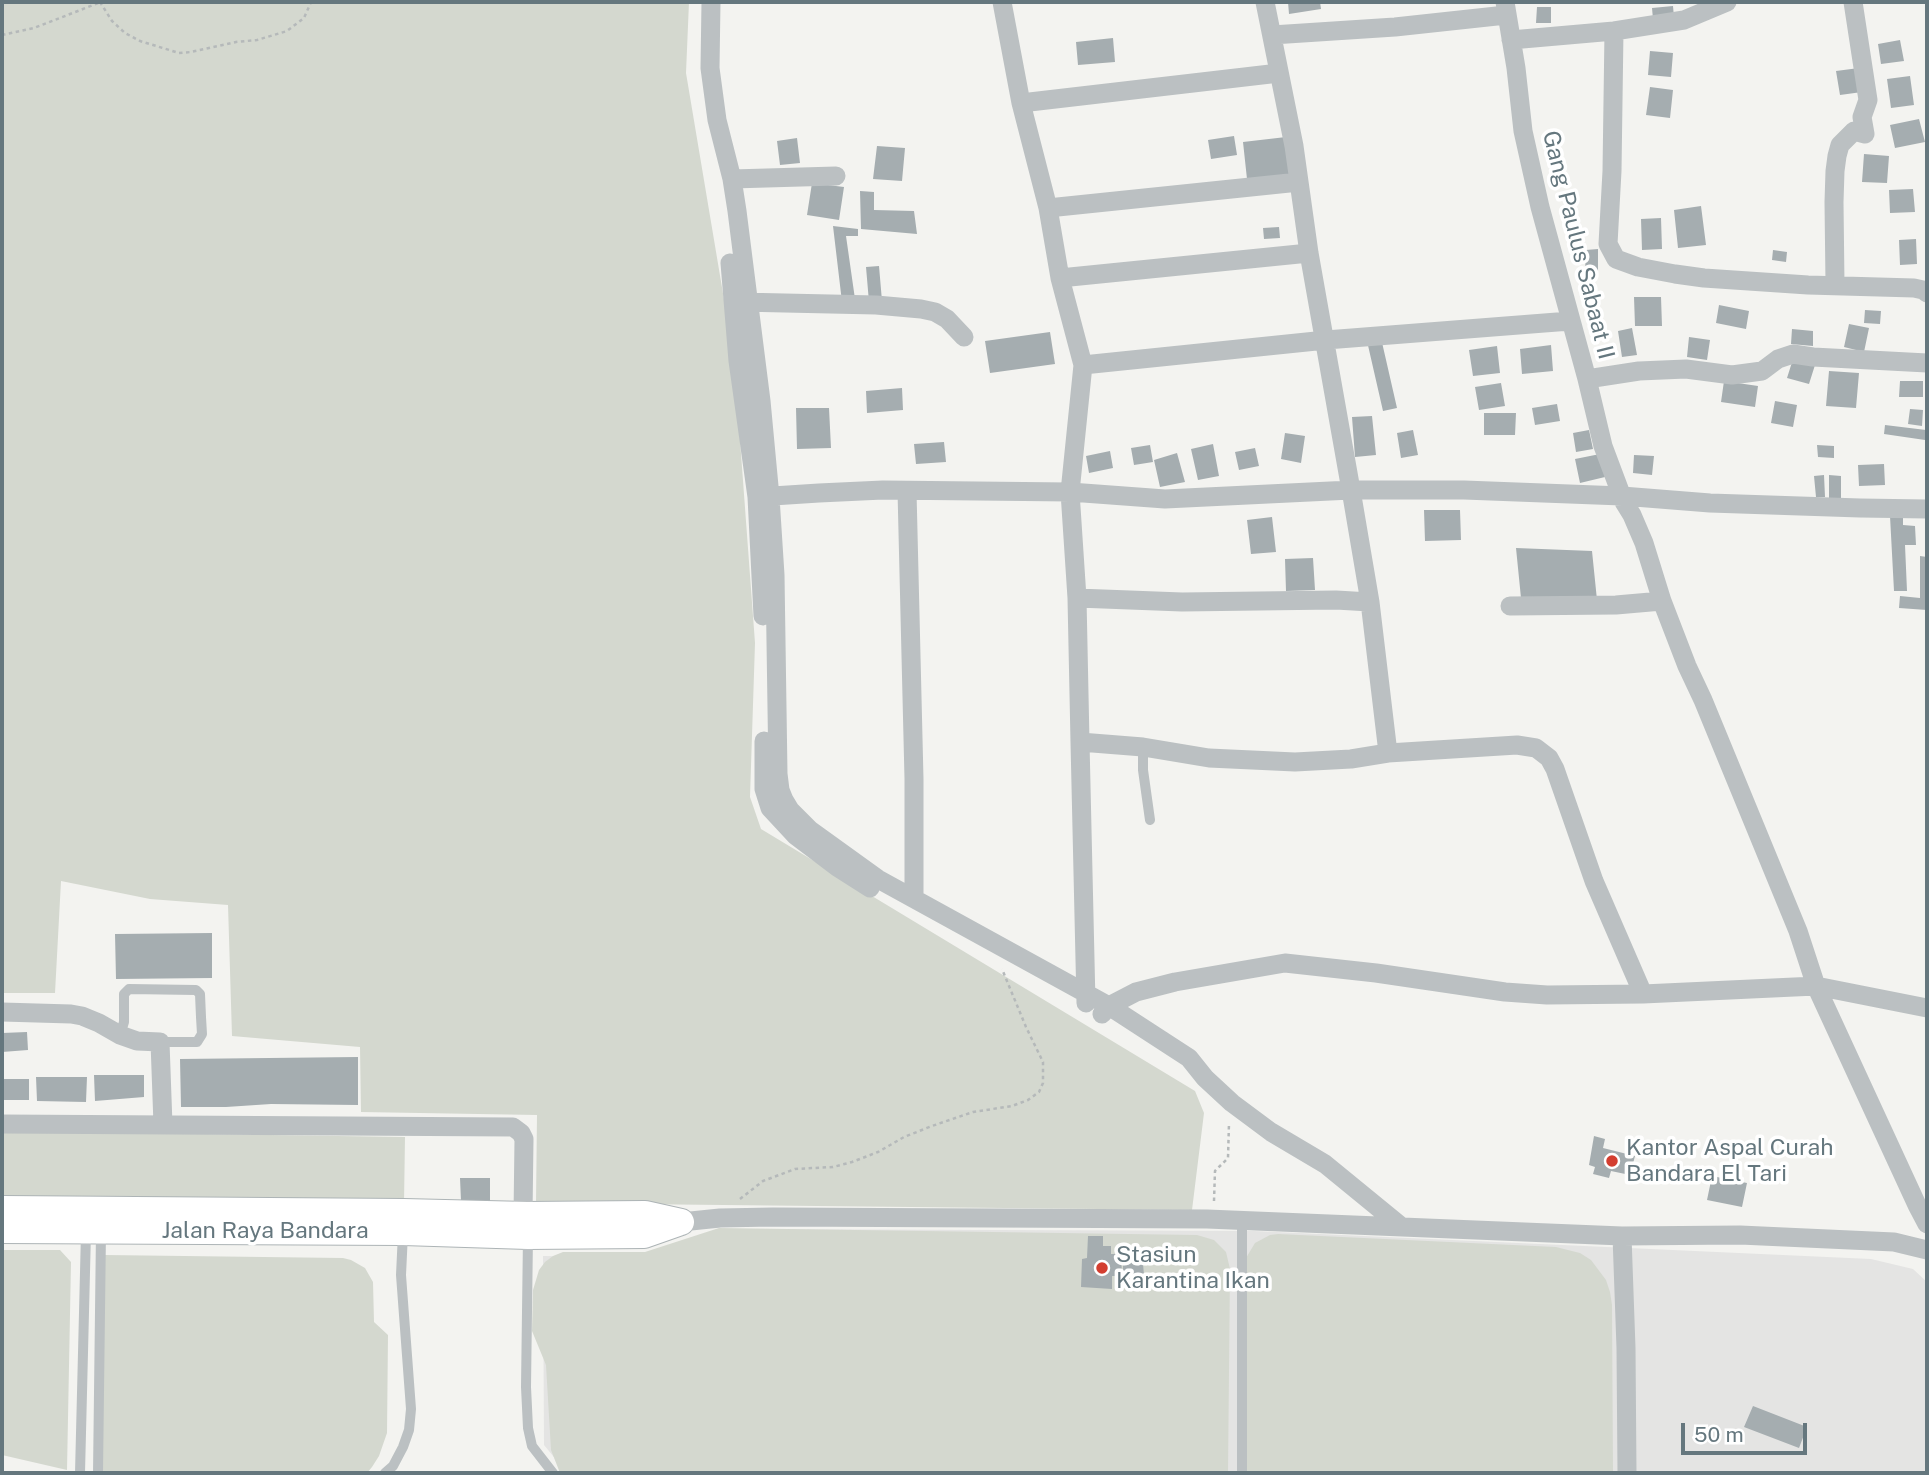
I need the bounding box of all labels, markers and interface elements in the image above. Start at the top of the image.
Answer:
street label: Gang Paulus Sabaat II [1536,128,1620,362]
place label: Kantor Aspal Curah Bandara El Tari [1626,1134,1834,1188]
marker: Kantor Aspal Curah Bandara El Tari [1604,1153,1620,1169]
street label: Jalan Raya Bandara [161,1217,369,1245]
place label: Stasiun Karantina Ikan [1116,1241,1270,1295]
marker: Stasiun Karantina Ikan [1094,1260,1110,1276]
scale bar [1684,1408,1810,1452]
text: 50 m [1694,1422,1744,1447]

